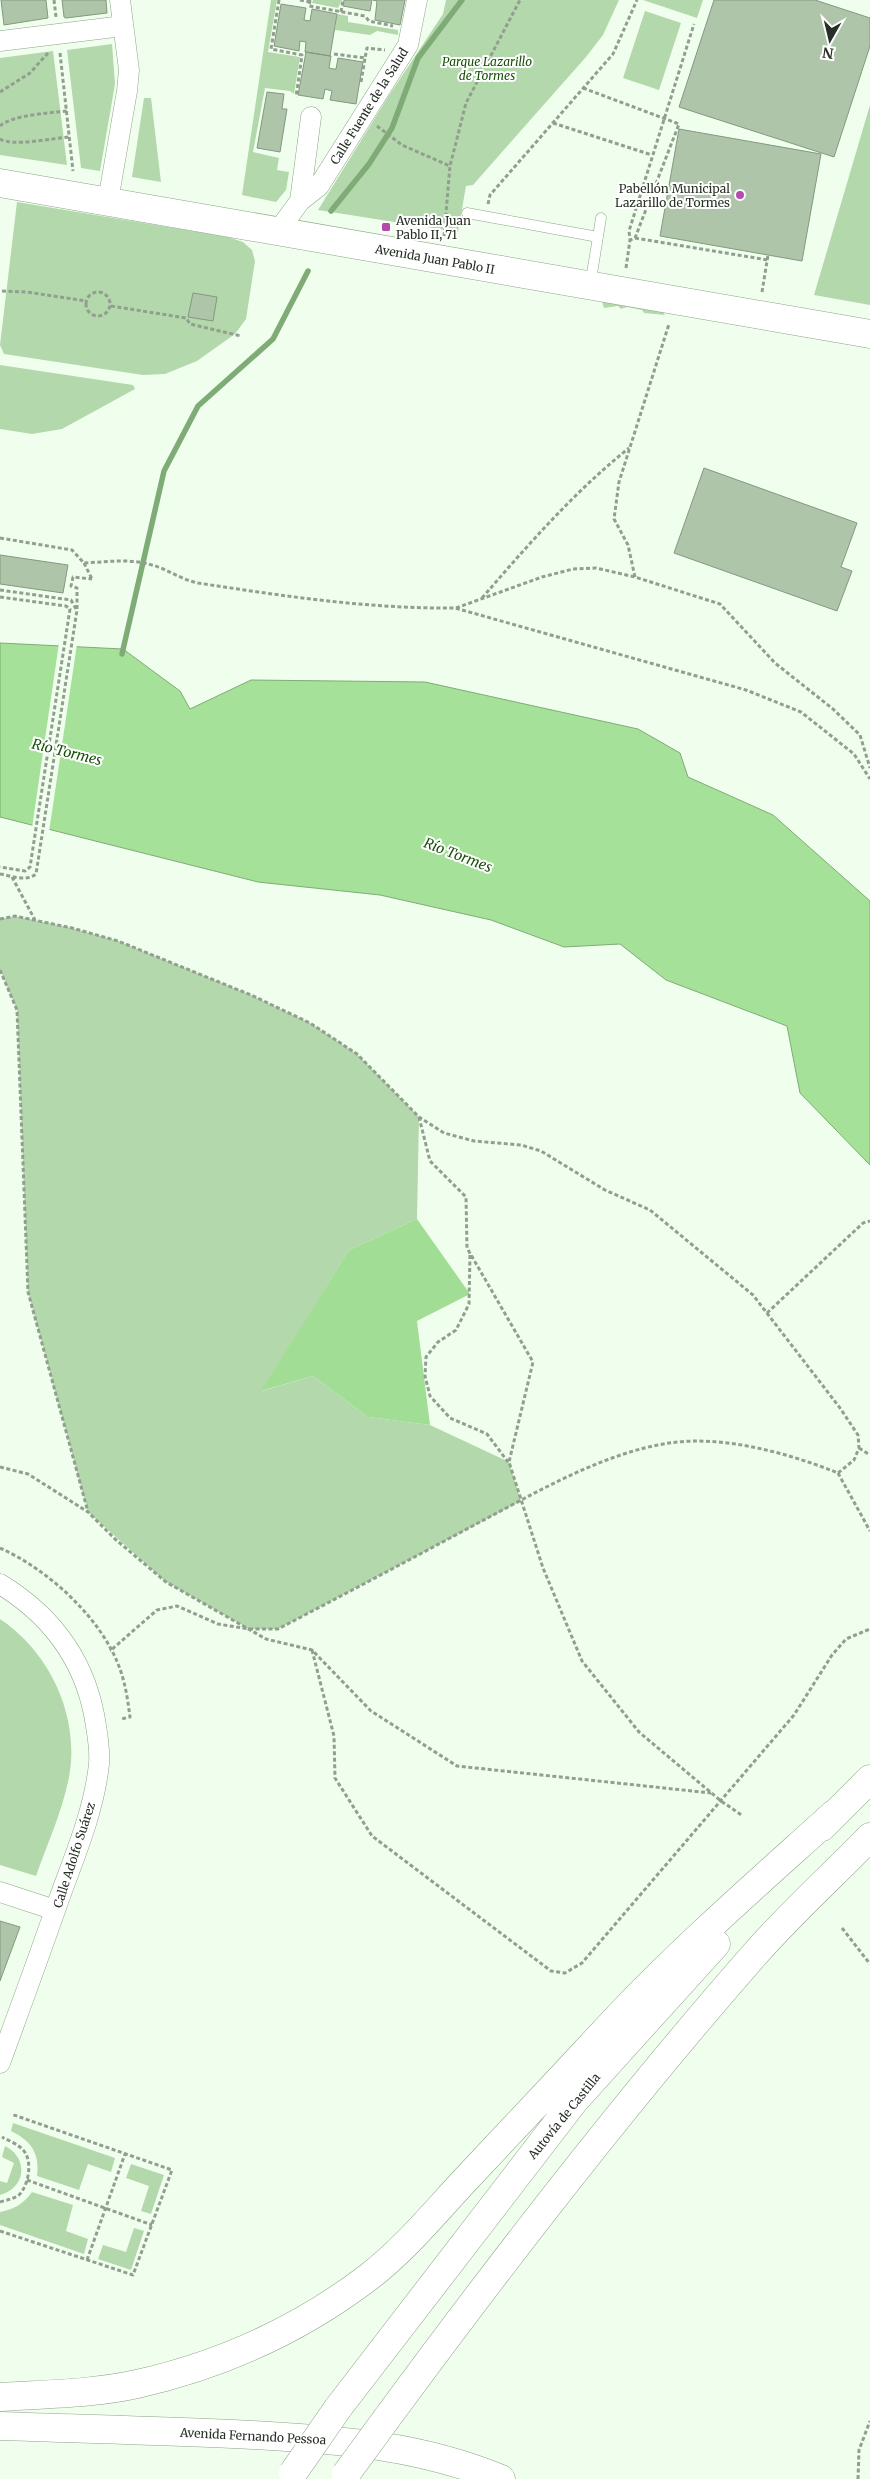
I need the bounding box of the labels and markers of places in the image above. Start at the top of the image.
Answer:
place label: Pabellón Municipal Lazarillo de Tormes [615,181,730,210]
marker: Pabellón Municipal Lazarillo de Tormes [734,189,746,201]
place label: Avenida Juan Pablo II, 71 [395,213,471,242]
marker: Avenida Juan Pablo II, 71 [380,221,392,233]

